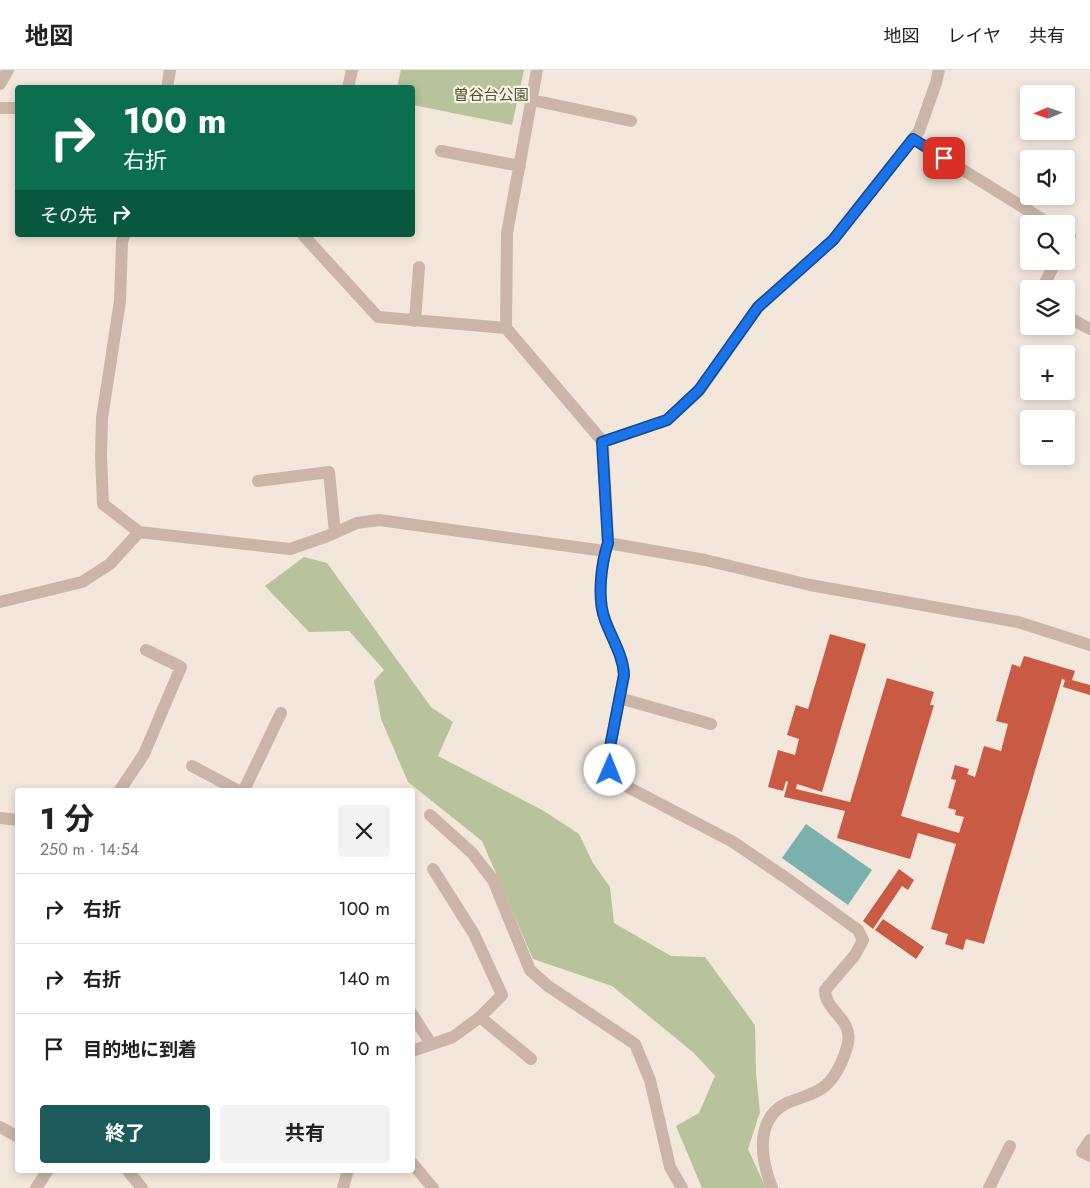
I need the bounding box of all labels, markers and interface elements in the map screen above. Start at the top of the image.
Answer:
text: 地図 [25,18,73,53]
text: 地図 [884,23,920,49]
text: レイヤ [948,23,1001,49]
text: 共有 [1029,23,1065,49]
park label: 曽谷台公園 [453,84,529,106]
north arrow [1020,85,1075,140]
map controls [1020,85,1075,465]
text: 100 m [123,96,226,146]
icon: right [40,105,105,170]
pin [923,137,965,179]
text: 右折 [123,144,167,176]
icon: arrive [930,144,958,172]
button: sound [1020,150,1075,205]
icon: right [107,200,135,228]
text: その先 [40,202,97,229]
button: search [1020,215,1075,270]
button: layers [1020,280,1075,335]
button: + [1020,345,1075,400]
button: − [1020,410,1075,465]
position arrow [583,743,635,795]
text: 1 分 [40,797,94,840]
button: close [338,805,390,857]
text: 250 m · 14:54 [40,838,139,861]
icon: right [40,895,68,923]
text: 100 m [338,895,390,922]
text: 右折 [83,896,121,923]
icon: right [40,965,68,993]
text: 140 m [338,965,390,992]
text: 右折 [83,966,121,993]
icon: arrive [40,1035,68,1063]
text: 10 m [350,1035,390,1062]
text: 目的地に到着 [83,1036,197,1063]
button: 終了 [40,1105,210,1163]
button: 共有 [220,1105,390,1163]

